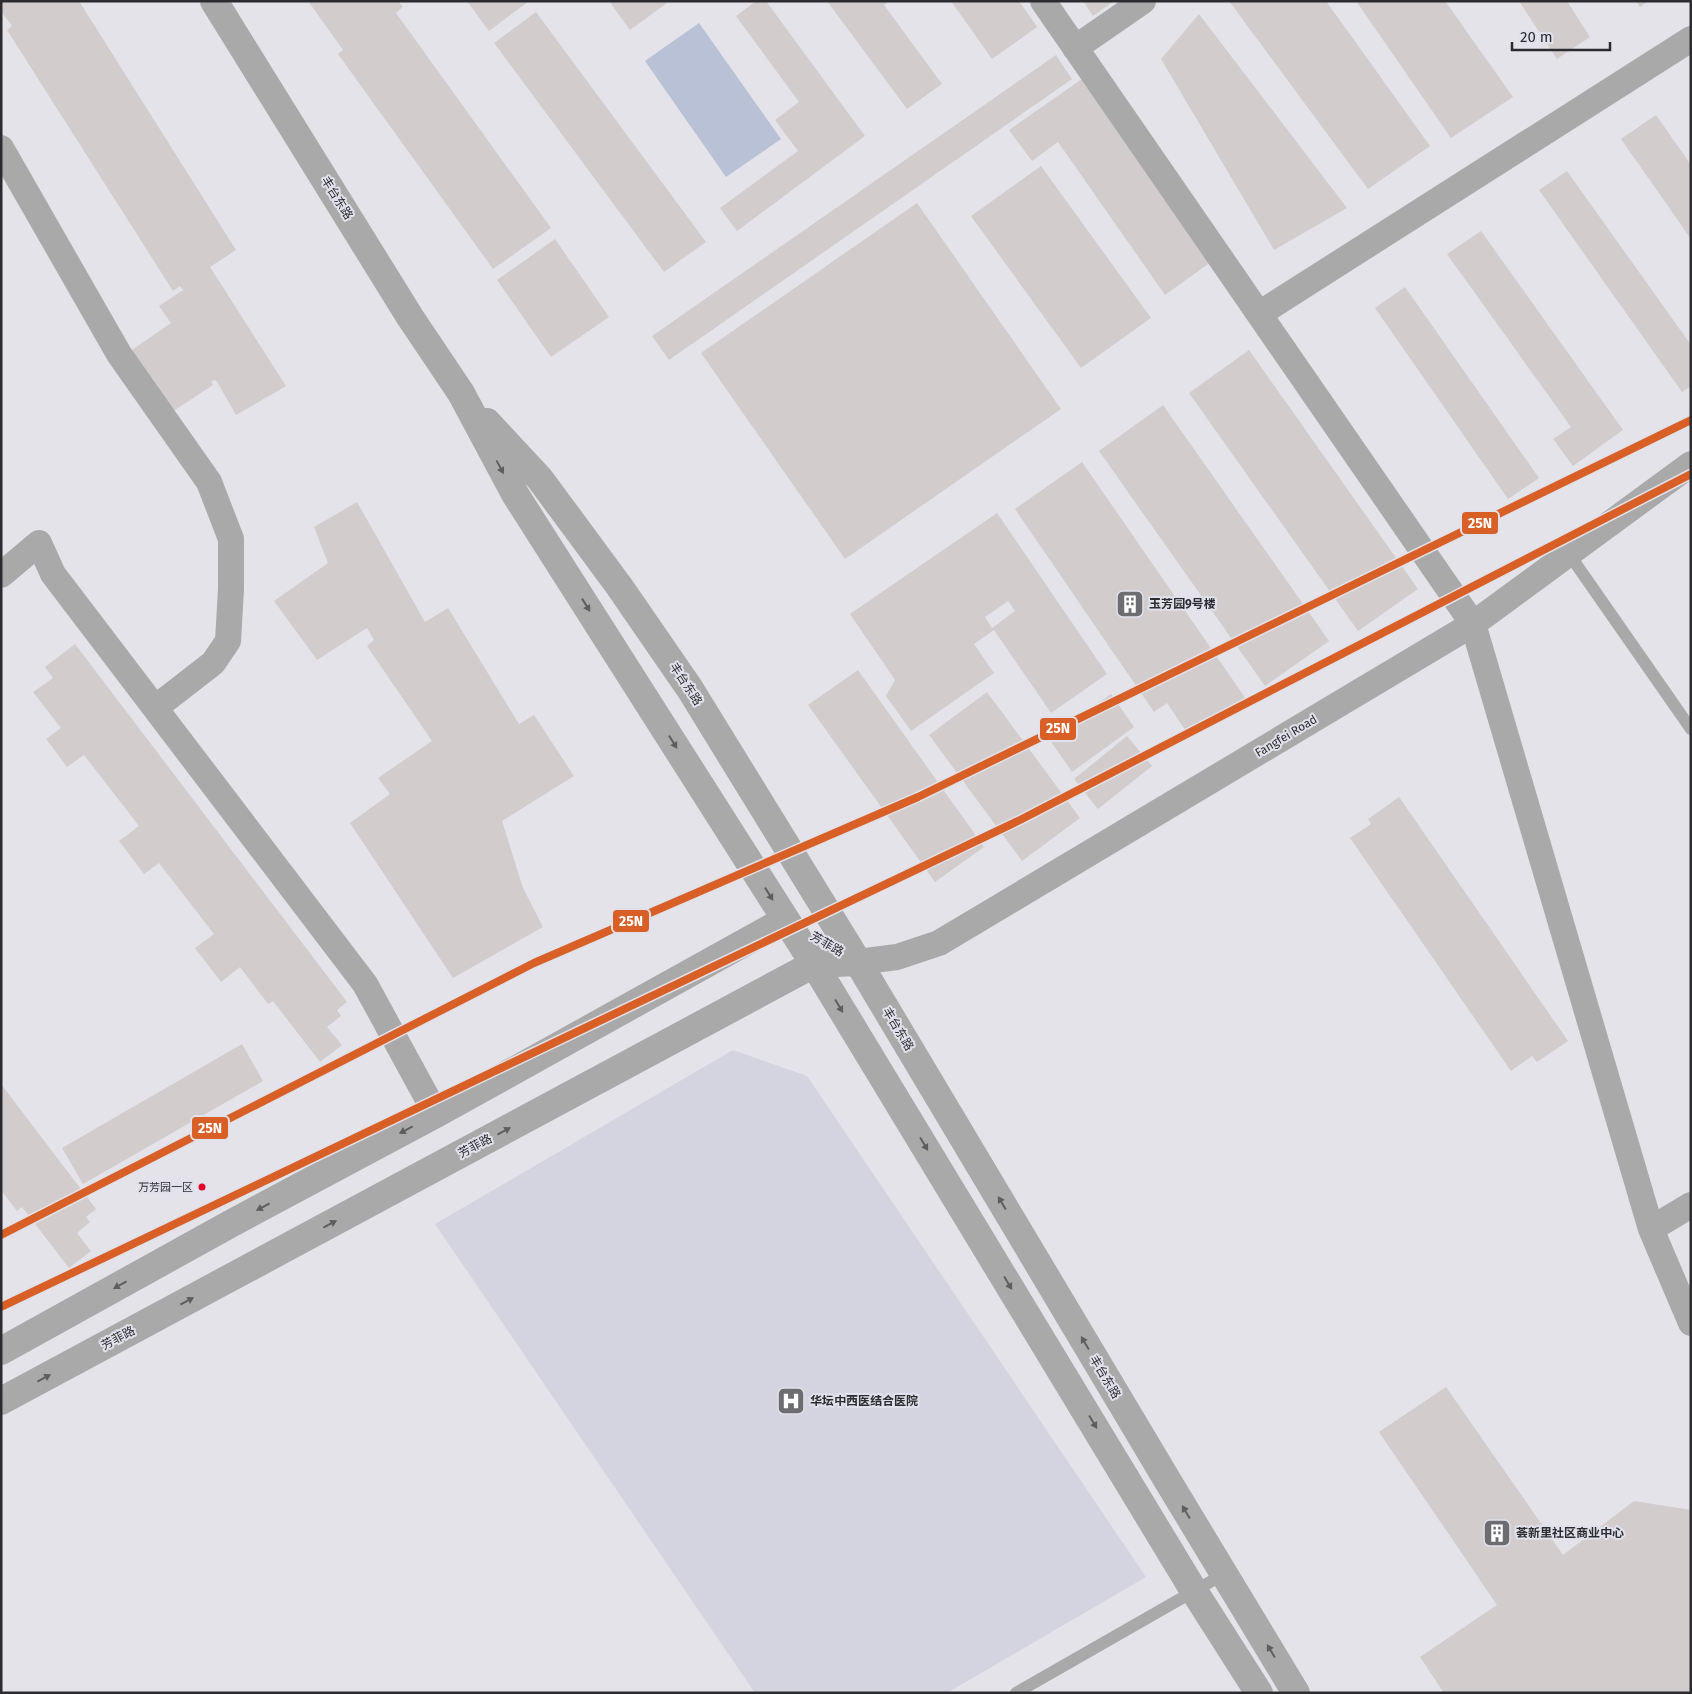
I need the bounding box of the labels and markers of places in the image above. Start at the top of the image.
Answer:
building icon: 玉芳园9号楼 [1115,589,1145,619]
place label: 玉芳园9号楼 [1149,597,1216,611]
place label: 万芳园一区 [138,1181,193,1194]
marker: 万芳园一区 [197,1182,207,1192]
hospital icon: 华坛中西医结合医院 [776,1386,806,1416]
place label: 华坛中西医结合医院 [810,1394,918,1408]
building icon: 荟新里社区商业中心 [1482,1518,1512,1548]
place label: 荟新里社区商业中心 [1516,1526,1624,1540]

